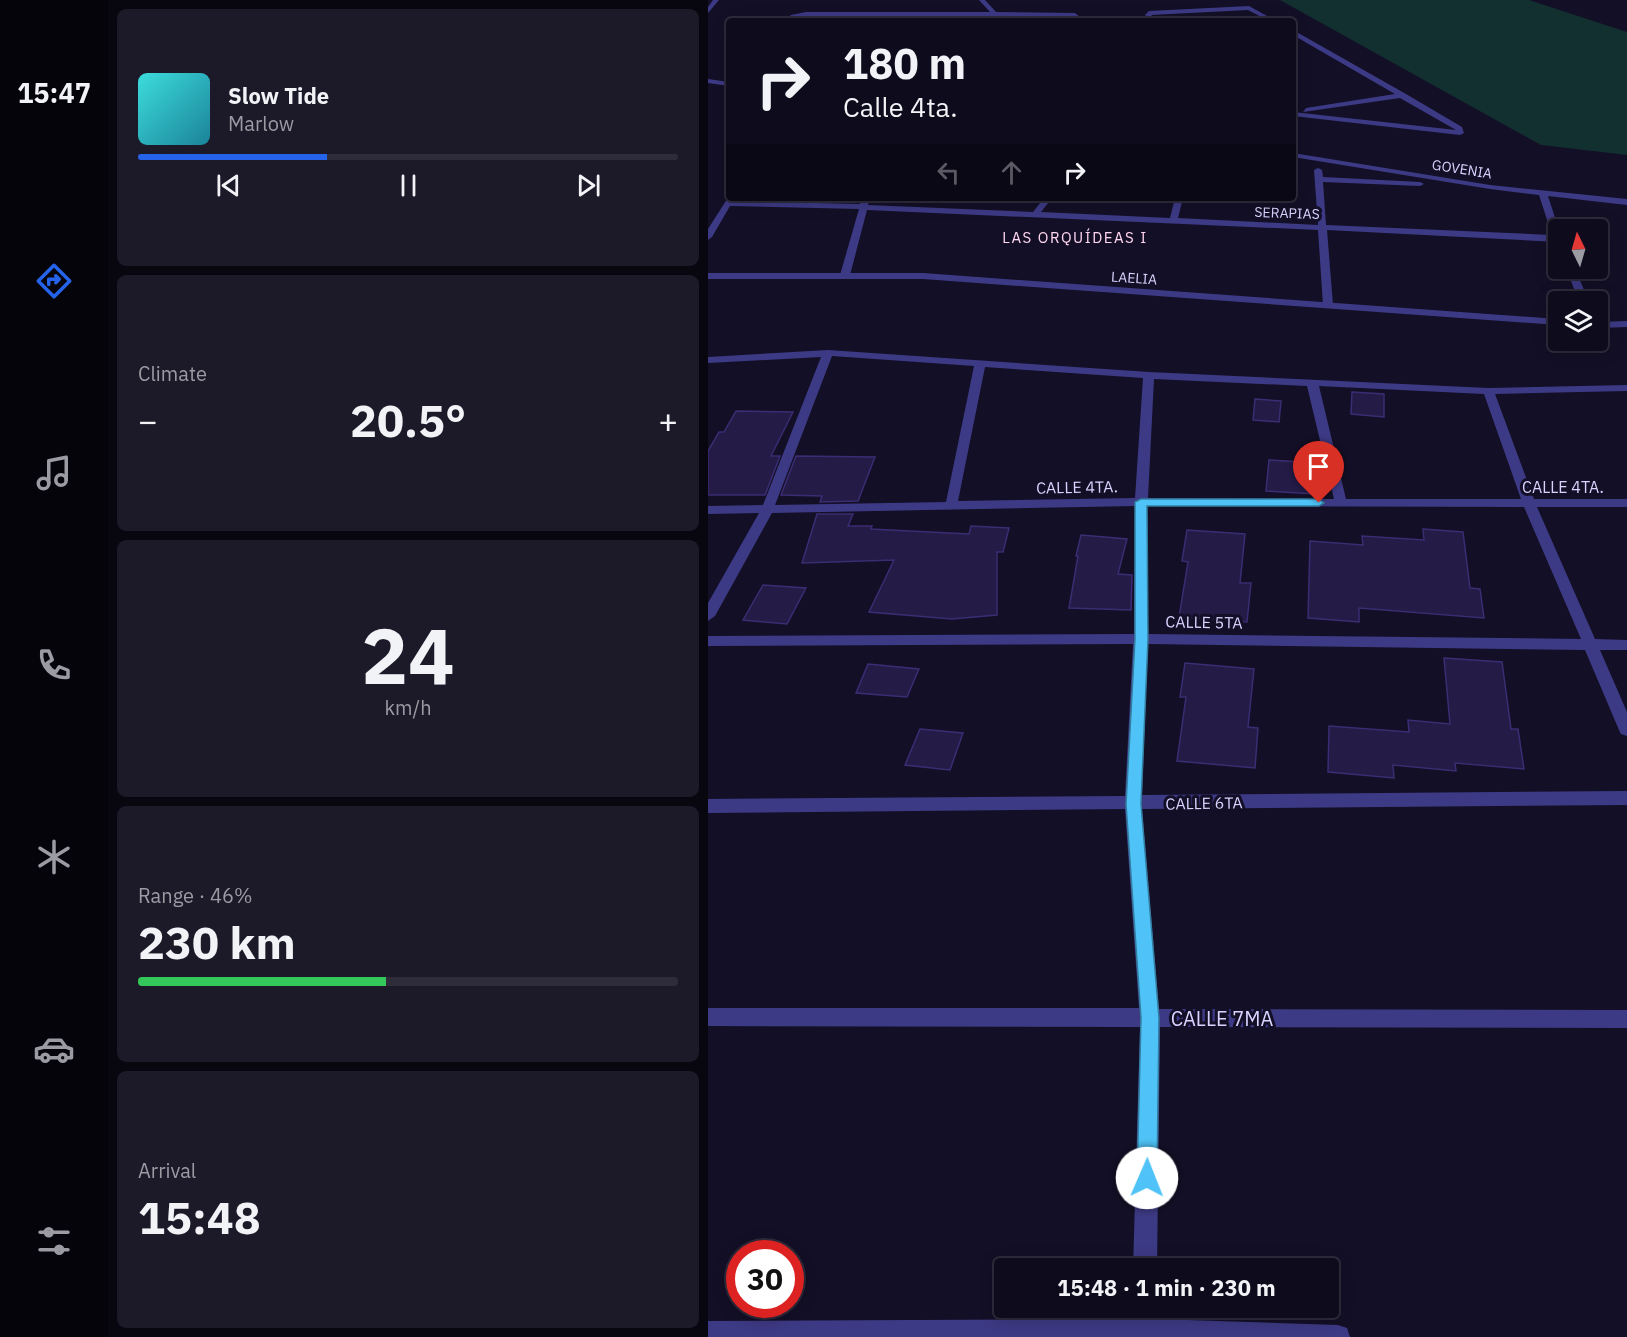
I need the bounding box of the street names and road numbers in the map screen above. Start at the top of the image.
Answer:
street label: GOVENIA [1431,155,1493,183]
street label: SERAPIAS [1254,203,1320,223]
street label: LAELIA [1110,267,1158,289]
street label: CALLE 4TA. [1036,476,1118,498]
street label: CALLE 4TA. [1522,477,1604,497]
street label: CALLE 5TA [1165,611,1243,633]
street label: CALLE 6TA [1165,792,1243,814]
street label: CALLE 7MA [1171,1005,1274,1032]

